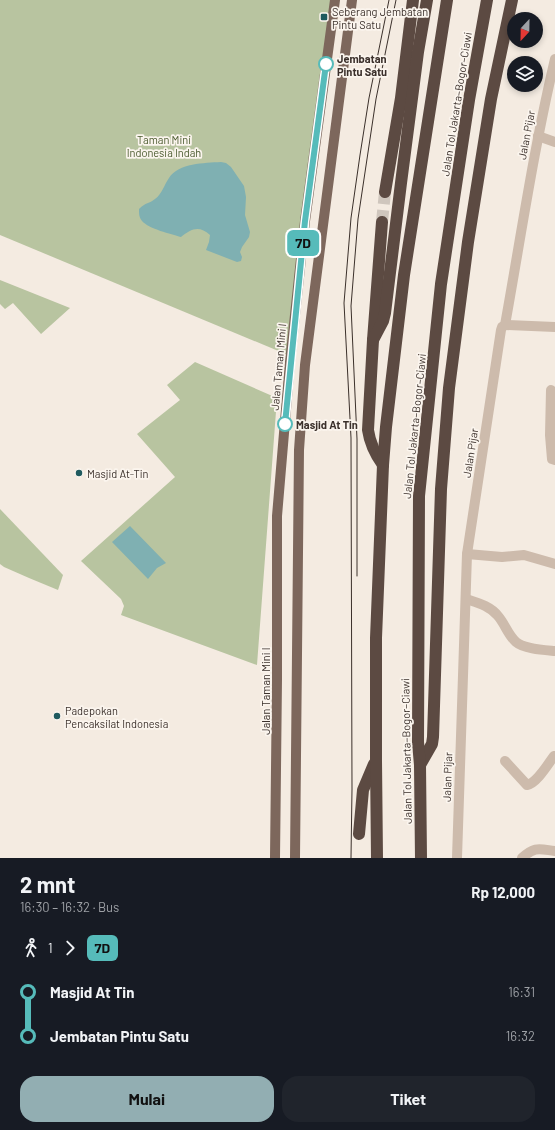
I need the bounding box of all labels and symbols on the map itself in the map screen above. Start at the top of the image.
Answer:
place label: Seberang Jembatan Pintu Satu [332,5,428,31]
marker: Seberang Jembatan Pintu Satu [319,12,329,22]
north arrow [507,12,543,48]
street label: Jalan Tol Jakarta–Bogor–Ciawi [438,31,474,177]
place label: Jembatan Pintu Satu [337,52,387,78]
marker: Jembatan Pintu Satu [318,56,334,72]
street label: Jalan Pijar [515,109,537,161]
park label: Taman Mini Indonesia Indah [127,133,201,159]
line badge: 7D [285,230,321,256]
street label: Jalan Taman Mini I [268,323,288,411]
street label: Jalan Tol Jakarta–Bogor–Ciawi [400,353,428,499]
marker: Masjid At Tin [277,416,293,432]
place label: Masjid At Tin [296,418,358,431]
street label: Jalan Pijar [460,427,480,479]
place label: Masjid At-Tin [87,467,149,480]
marker: Masjid At-Tin [74,468,84,478]
street label: Jalan Taman Mini I [259,647,272,735]
street label: Jalan Tol Jakarta–Bogor–Ciawi [398,678,414,824]
place label: Padepokan Pencaksilat Indonesia [65,704,168,730]
marker: Padepokan Pencaksilat Indonesia [52,711,62,721]
street label: Jalan Pijar [440,752,454,802]

